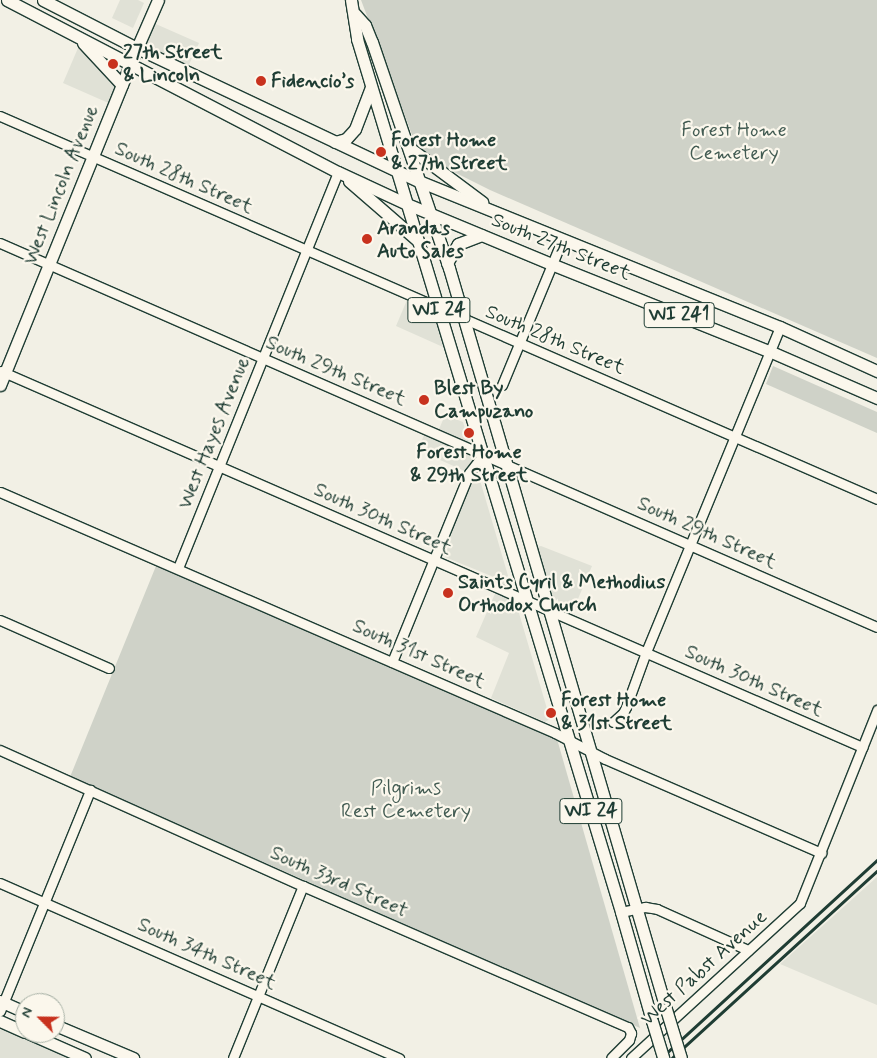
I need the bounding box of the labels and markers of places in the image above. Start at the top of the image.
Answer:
place label: 27th Street & Lincoln [123,40,222,87]
marker: 27th Street & Lincoln [107,58,119,70]
place label: Fidencio’s [271,69,354,93]
marker: Fidencio’s [255,75,267,87]
place label: Forest Home & 27th Street [391,128,507,175]
marker: Forest Home & 27th Street [375,146,387,158]
place label: Arandas Auto Sales [377,216,465,263]
marker: Arandas Auto Sales [361,233,373,245]
place label: Blest By Campuzano [434,376,533,423]
marker: Blest By Campuzano [418,394,430,406]
marker: Forest Home & 29th Street [463,427,475,439]
place label: Forest Home & 29th Street [410,441,528,488]
place label: Saints Cyril & Methodius Orthodox Church [458,570,671,617]
marker: Saints Cyril & Methodius Orthodox Church [442,587,454,599]
place label: Forest Home & 31st Street [561,689,672,736]
marker: Forest Home & 31st Street [545,707,557,719]

